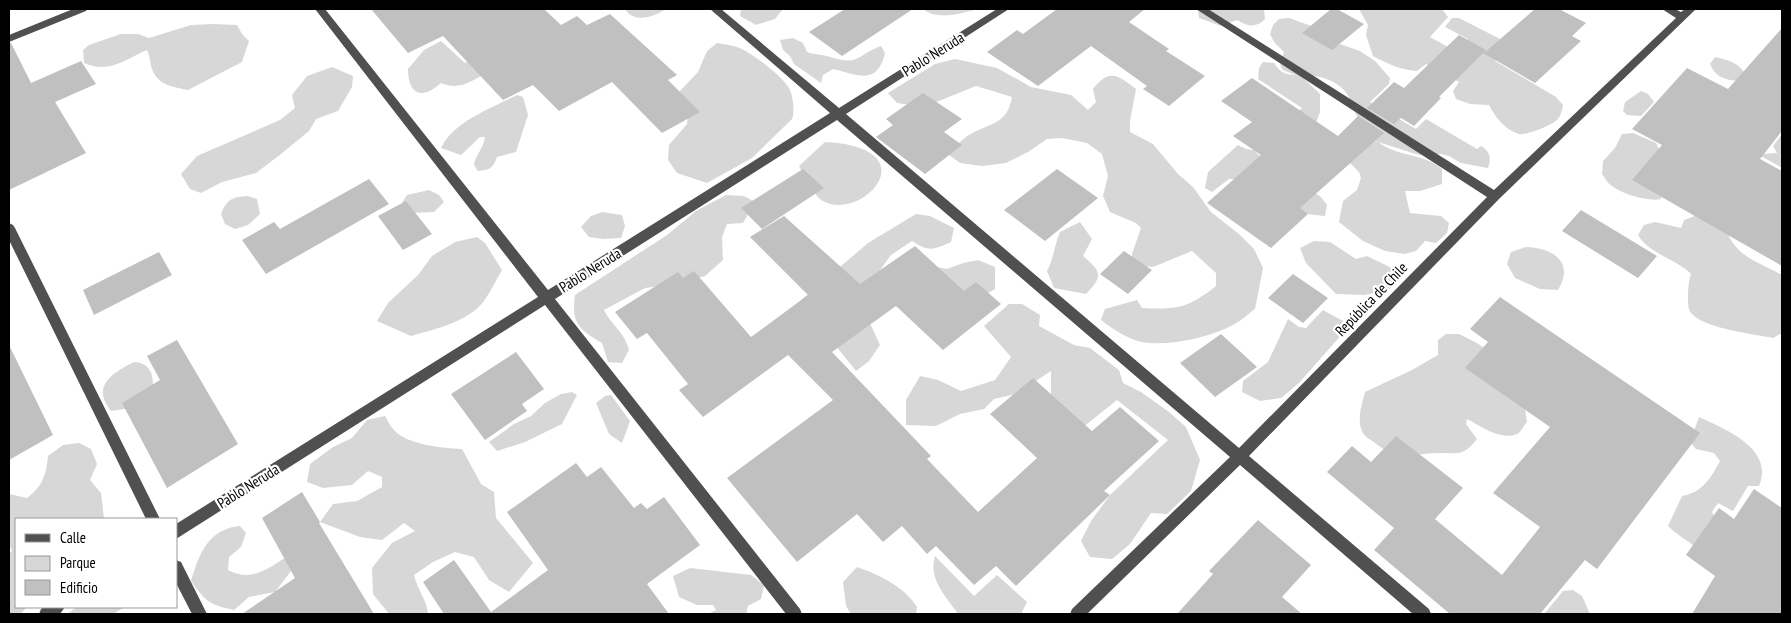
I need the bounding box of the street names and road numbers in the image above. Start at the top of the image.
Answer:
street label: Pablo Neruda [899,28,967,80]
street label: Pablo Neruda [556,244,624,296]
street label: República de Chile [1331,258,1411,340]
street label: Pablo Neruda [214,460,282,512]

